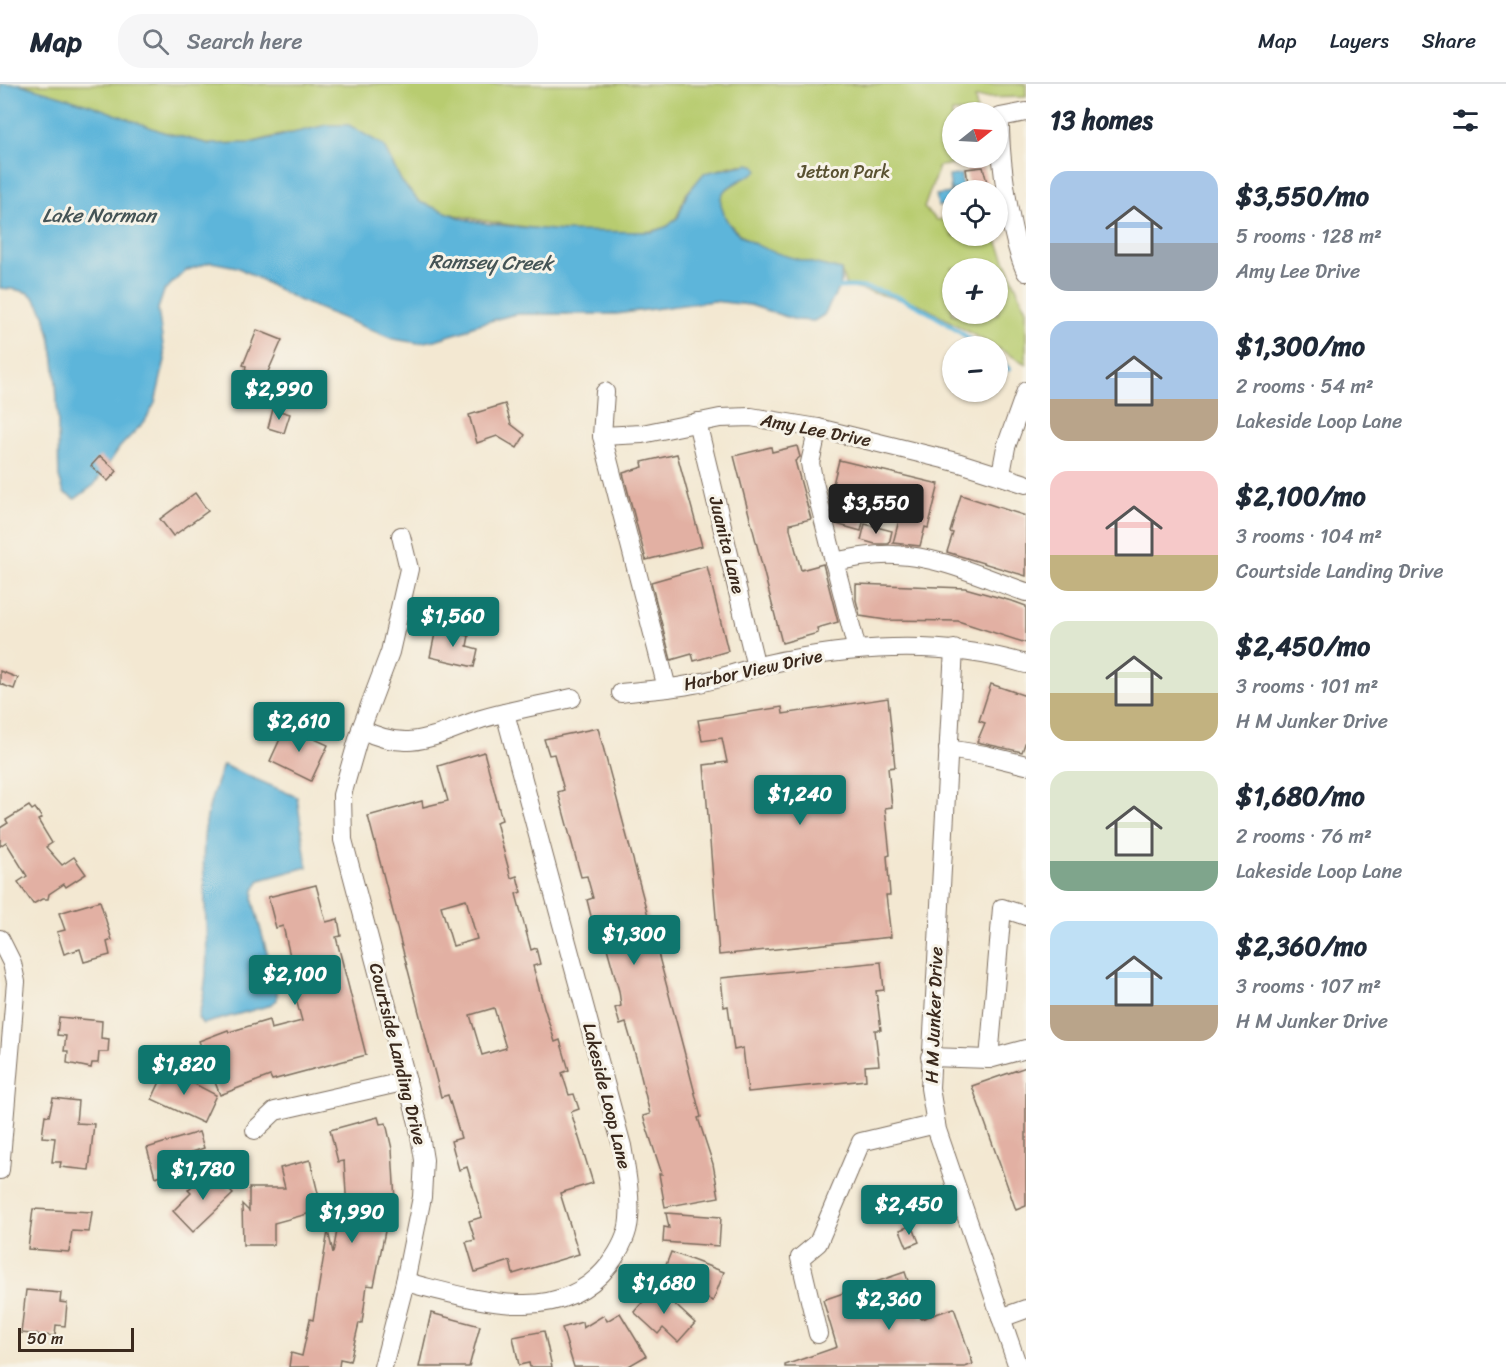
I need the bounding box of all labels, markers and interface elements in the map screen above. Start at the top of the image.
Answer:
search box [118,14,538,68]
text: Map [30,17,82,66]
text: Search here [187,22,303,61]
text: Map [1258,22,1297,60]
text: Layers [1330,22,1389,60]
text: Share [1422,22,1476,60]
icon: search [139,25,172,58]
text: 13 homes [1050,97,1153,143]
north arrow [942,102,1008,168]
map controls [942,102,1008,402]
icon: filters [1449,104,1482,137]
park label: Jetton Park [797,156,890,188]
text: $3,550/mo [1236,173,1369,219]
button: locate [942,180,1008,246]
icon: home [1098,195,1170,267]
water label: Lake Norman [42,198,158,233]
text: 5 rooms · 128 m² [1236,219,1382,254]
water label: Ramsey Creek [429,244,556,281]
text: Amy Lee Drive [1236,254,1360,289]
button: + [942,258,1008,324]
text: $1,300/mo [1236,323,1365,369]
button: − [942,336,1008,402]
icon: home [1098,345,1170,417]
text: 2 rooms · 54 m² [1236,369,1374,404]
pin: $2,990 [230,370,328,421]
text: $2,990 [245,372,313,407]
street label: Amy Lee Drive [757,403,874,456]
text: Lakeside Loop Lane [1236,404,1402,439]
text: $2,100/mo [1236,473,1366,519]
pin: $3,550 [827,484,925,535]
text: $3,550 [843,486,909,521]
street label: Juanita Lane [699,492,755,597]
icon: home [1098,495,1170,567]
text: 3 rooms · 104 m² [1236,519,1382,554]
text: Courtside Landing Drive [1236,554,1444,589]
pin: $1,560 [404,597,502,648]
text: $1,560 [421,599,485,634]
text: $2,450/mo [1236,623,1370,669]
street label: Harbor View Drive [681,640,826,700]
icon: home [1098,645,1170,717]
text: 3 rooms · 101 m² [1236,669,1378,704]
pin: $2,610 [250,702,348,753]
text: $2,610 [268,704,330,739]
text: H M Junker Drive [1236,704,1388,739]
text: $1,680/mo [1236,773,1365,819]
pin: $1,240 [751,775,849,826]
text: $1,240 [768,777,832,812]
icon: home [1098,795,1170,867]
text: 2 rooms · 76 m² [1236,819,1372,854]
text: Lakeside Loop Lane [1236,854,1402,889]
pin: $1,300 [585,915,683,966]
text: $1,300 [602,917,666,952]
text: $2,360/mo [1236,923,1367,969]
icon: home [1098,945,1170,1017]
street label: H M Junker Drive [916,946,952,1084]
pin: $2,100 [246,955,344,1006]
text: $2,100 [263,957,327,992]
street label: Courtside Landing Drive [360,960,436,1148]
text: 3 rooms · 107 m² [1236,969,1381,1004]
text: H M Junker Drive [1236,1004,1388,1039]
street label: Lakeside Loop Lane [573,1020,641,1172]
pin: $1,820 [135,1045,233,1096]
text: $1,820 [152,1047,216,1082]
pin: $1,780 [154,1150,252,1201]
text: $1,780 [171,1152,235,1187]
pin: $2,450 [860,1185,958,1236]
text: $2,450 [875,1187,943,1222]
pin: $1,990 [303,1193,401,1244]
text: $1,990 [320,1195,384,1230]
pin: $1,680 [615,1264,713,1315]
text: $1,680 [632,1266,696,1301]
pin: $2,360 [840,1280,938,1331]
text: $2,360 [856,1282,922,1317]
text: 50 m [27,1324,63,1353]
scale bar [18,1325,134,1352]

